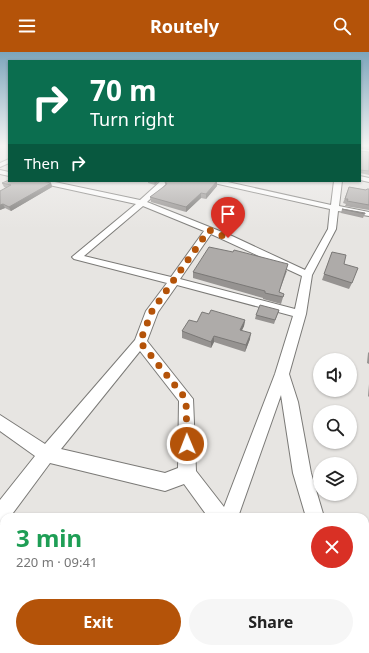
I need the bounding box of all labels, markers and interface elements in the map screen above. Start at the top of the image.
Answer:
text: Routely [150,14,219,38]
icon: menu [16,15,38,37]
icon: search [331,15,353,37]
text: 70 m [90,71,157,109]
icon: right [24,76,76,128]
text: Turn right [90,107,174,131]
icon: right [67,152,89,174]
text: Then [24,153,59,173]
pin [211,197,245,238]
icon: arrive [217,203,239,225]
map controls [313,353,357,501]
button: sound [313,353,357,397]
button: search [313,405,357,449]
position arrow [166,423,208,465]
button: layers [313,457,357,501]
text: 3 min [16,521,82,554]
button: close [311,526,353,568]
text: 220 m · 09:41 [16,553,97,571]
button: Exit [16,599,181,645]
button: Share [189,599,353,645]

